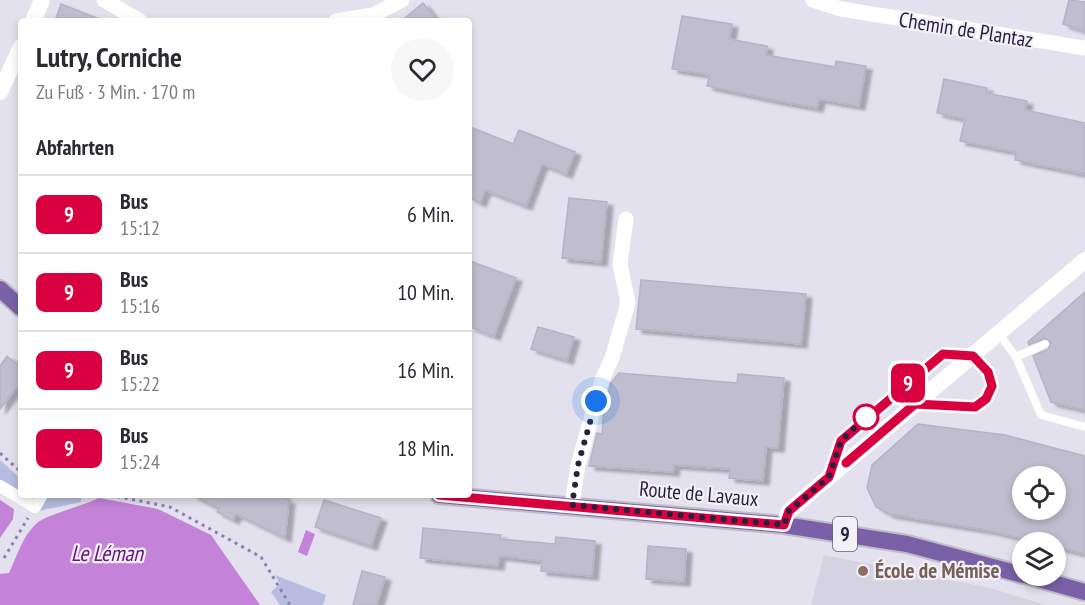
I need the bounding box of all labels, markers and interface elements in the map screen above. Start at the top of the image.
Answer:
street label: Chemin de Plantaz [897,6,1035,53]
text: Lutry, Corniche [36,38,182,75]
button: heart [391,38,454,101]
text: Zu Fuß · 3 Min. · 170 m [36,79,195,105]
text: Abfahrten [36,133,114,161]
text: Bus [120,187,148,215]
text: 6 Min. [407,200,454,228]
text: 9 [64,201,74,228]
text: 15:12 [120,215,160,241]
text: Bus [120,265,148,293]
text: 10 Min. [397,278,454,306]
text: 9 [64,279,74,306]
text: 15:16 [120,293,160,319]
text: Bus [120,343,148,371]
text: 16 Min. [397,356,454,384]
text: 9 [64,357,74,384]
line badge: 9 [888,364,928,403]
text: 9 [903,370,913,397]
text: 15:22 [120,371,160,397]
your location [581,386,611,416]
unlabelled marker [853,404,879,430]
text: Bus [120,421,148,449]
text: 18 Min. [397,434,454,462]
text: 9 [64,435,74,462]
text: 15:24 [120,449,160,475]
map controls [1012,466,1066,586]
button: locate [1012,466,1066,520]
street label: Route de Lavaux [638,475,760,512]
road number: 9 [833,517,857,551]
button: layers [1012,532,1066,586]
water label: Le Léman [71,539,144,567]
place label: École de Mémise [875,557,999,584]
marker: École de Mémise [856,564,870,578]

